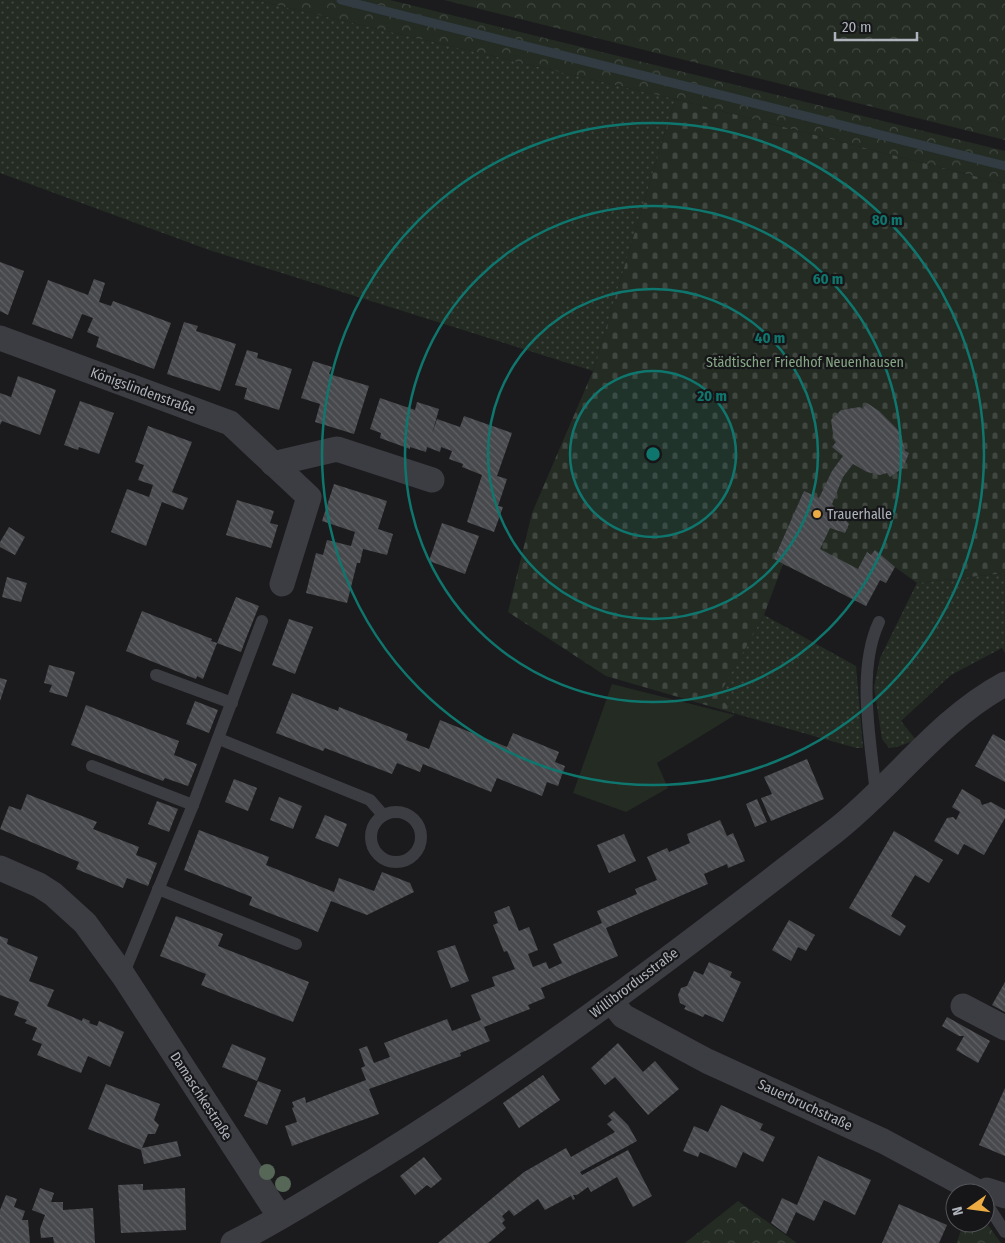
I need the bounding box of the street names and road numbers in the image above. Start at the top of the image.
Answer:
street label: Königslindenstraße [88,364,198,418]
street label: Willibrordusstraße [587,944,681,1022]
street label: Damaschkestraße [166,1049,236,1143]
street label: Sauerbruchstraße [755,1076,855,1134]

